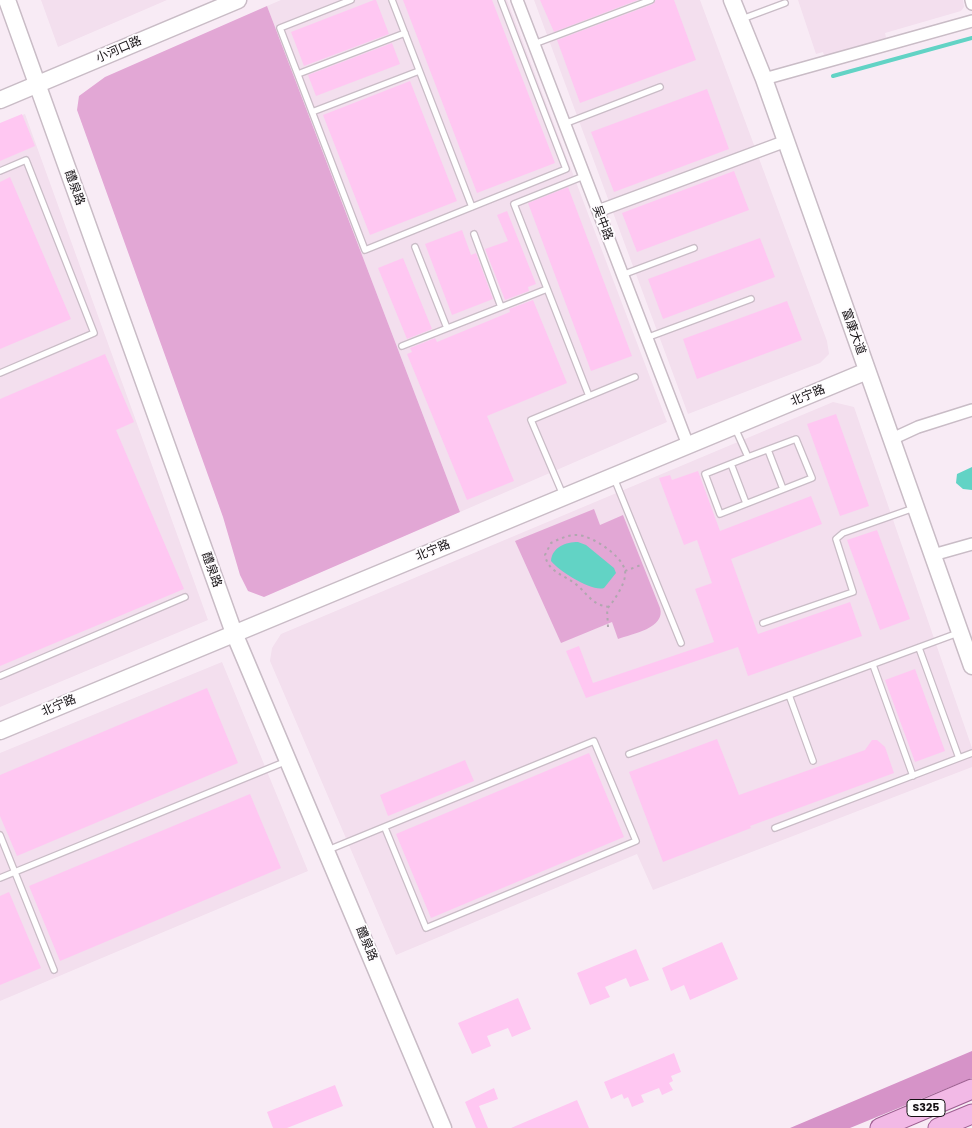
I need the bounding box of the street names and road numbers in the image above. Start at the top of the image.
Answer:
street label: 小河口路 [94,34,144,66]
street label: 醴泉路 [61,169,87,207]
street label: 吴中路 [589,204,615,242]
street label: 富康大道 [838,307,868,357]
street label: 北宁路 [789,383,827,409]
street label: 北宁路 [414,538,452,564]
street label: 醴泉路 [198,551,224,589]
street label: 北宁路 [40,692,78,720]
street label: 醴泉路 [352,925,380,963]
road number: S325 [907,1100,945,1116]

